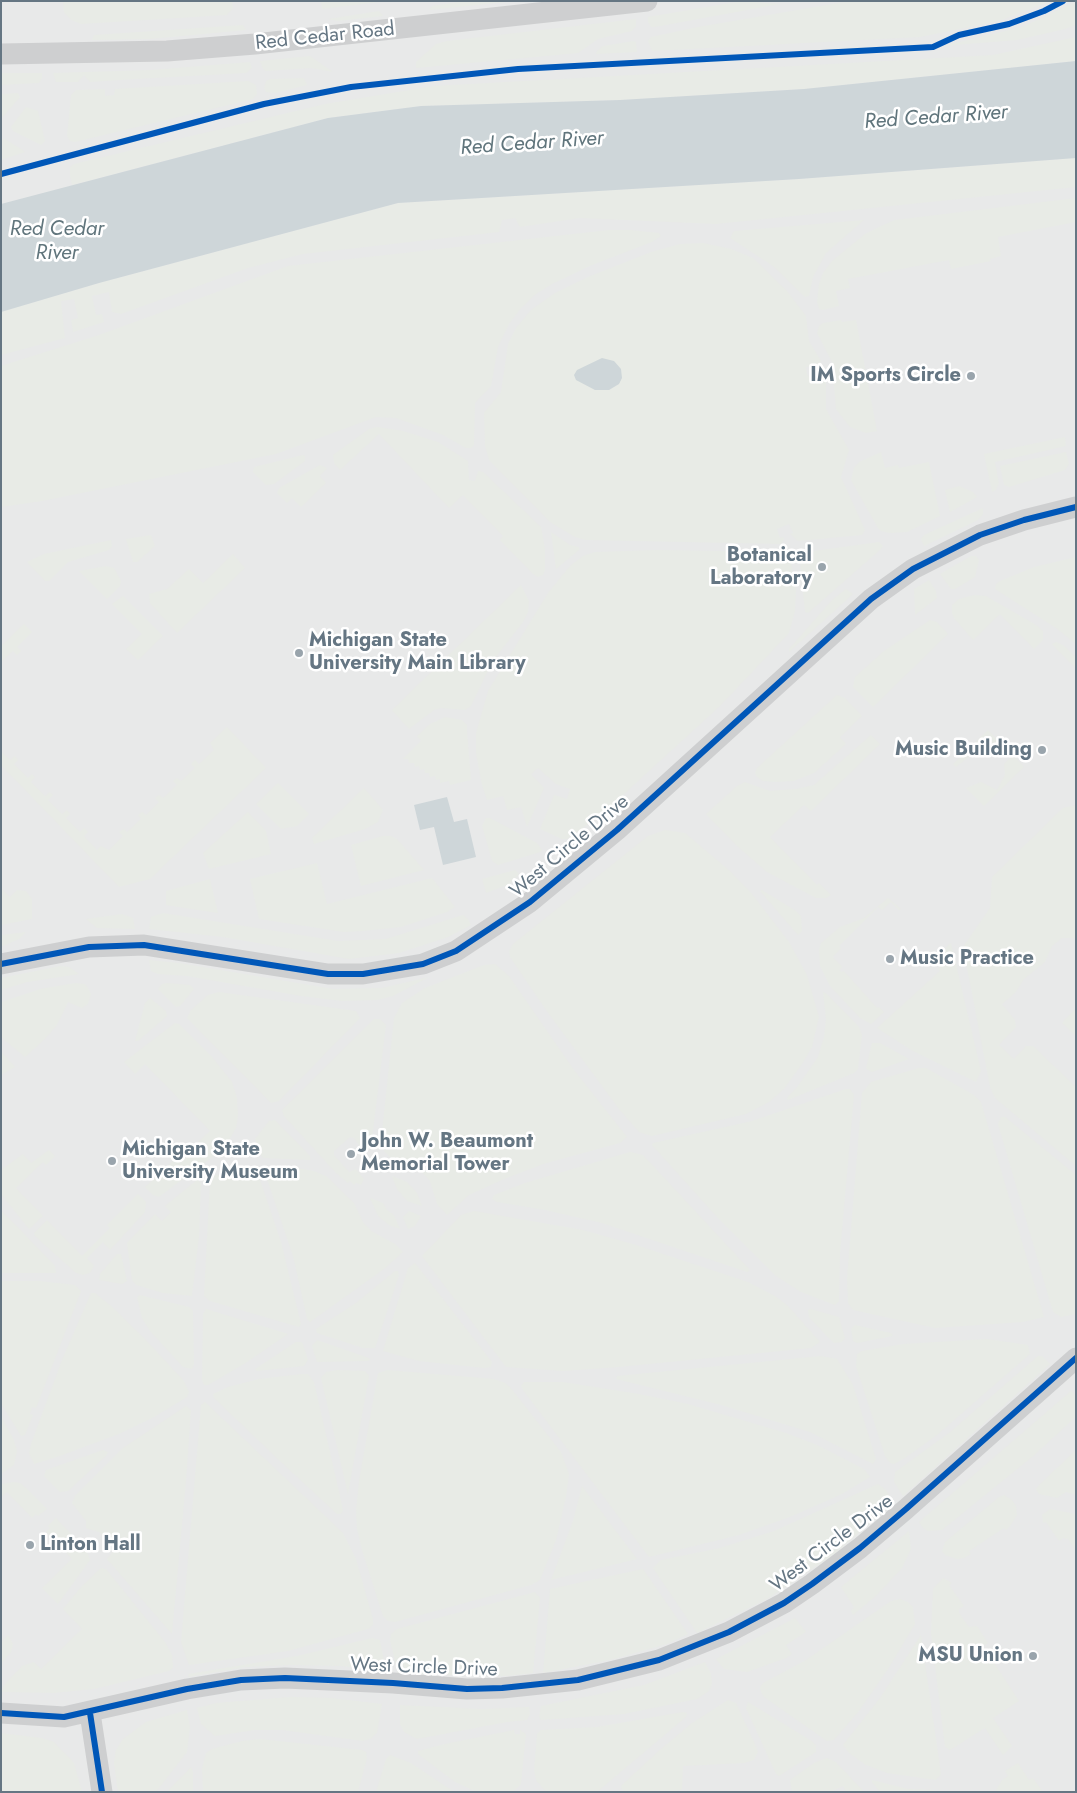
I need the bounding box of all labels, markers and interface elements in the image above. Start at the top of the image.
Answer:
street label: Red Cedar Road [254,18,396,56]
water label: Red Cedar River [863,100,1009,136]
water label: Red Cedar River [459,126,605,162]
water label: Red Cedar River [10,217,104,267]
place label: IM Sports Circle [810,364,961,388]
marker: IM Sports Circle [965,370,977,382]
place label: Botanical Laboratory [710,544,812,591]
marker: Botanical Laboratory [816,561,828,573]
place label: Michigan State University Main Library [309,629,526,676]
marker: Michigan State University Main Library [293,647,305,659]
place label: Music Building [895,738,1032,762]
marker: Music Building [1036,744,1048,756]
street label: West Circle Drive [506,790,634,904]
place label: Music Practice [900,947,1034,971]
marker: Music Practice [884,953,896,965]
place label: John W. Beaumont Memorial Tower [361,1130,533,1177]
place label: Michigan State University Museum [122,1138,298,1185]
marker: John W. Beaumont Memorial Tower [345,1148,357,1160]
marker: Michigan State University Museum [106,1155,118,1167]
street label: West Circle Drive [766,1490,898,1598]
place label: Linton Hall [40,1533,141,1557]
marker: Linton Hall [24,1539,36,1551]
place label: MSU Union [918,1644,1023,1668]
marker: MSU Union [1027,1650,1039,1662]
street label: West Circle Drive [350,1653,498,1683]

